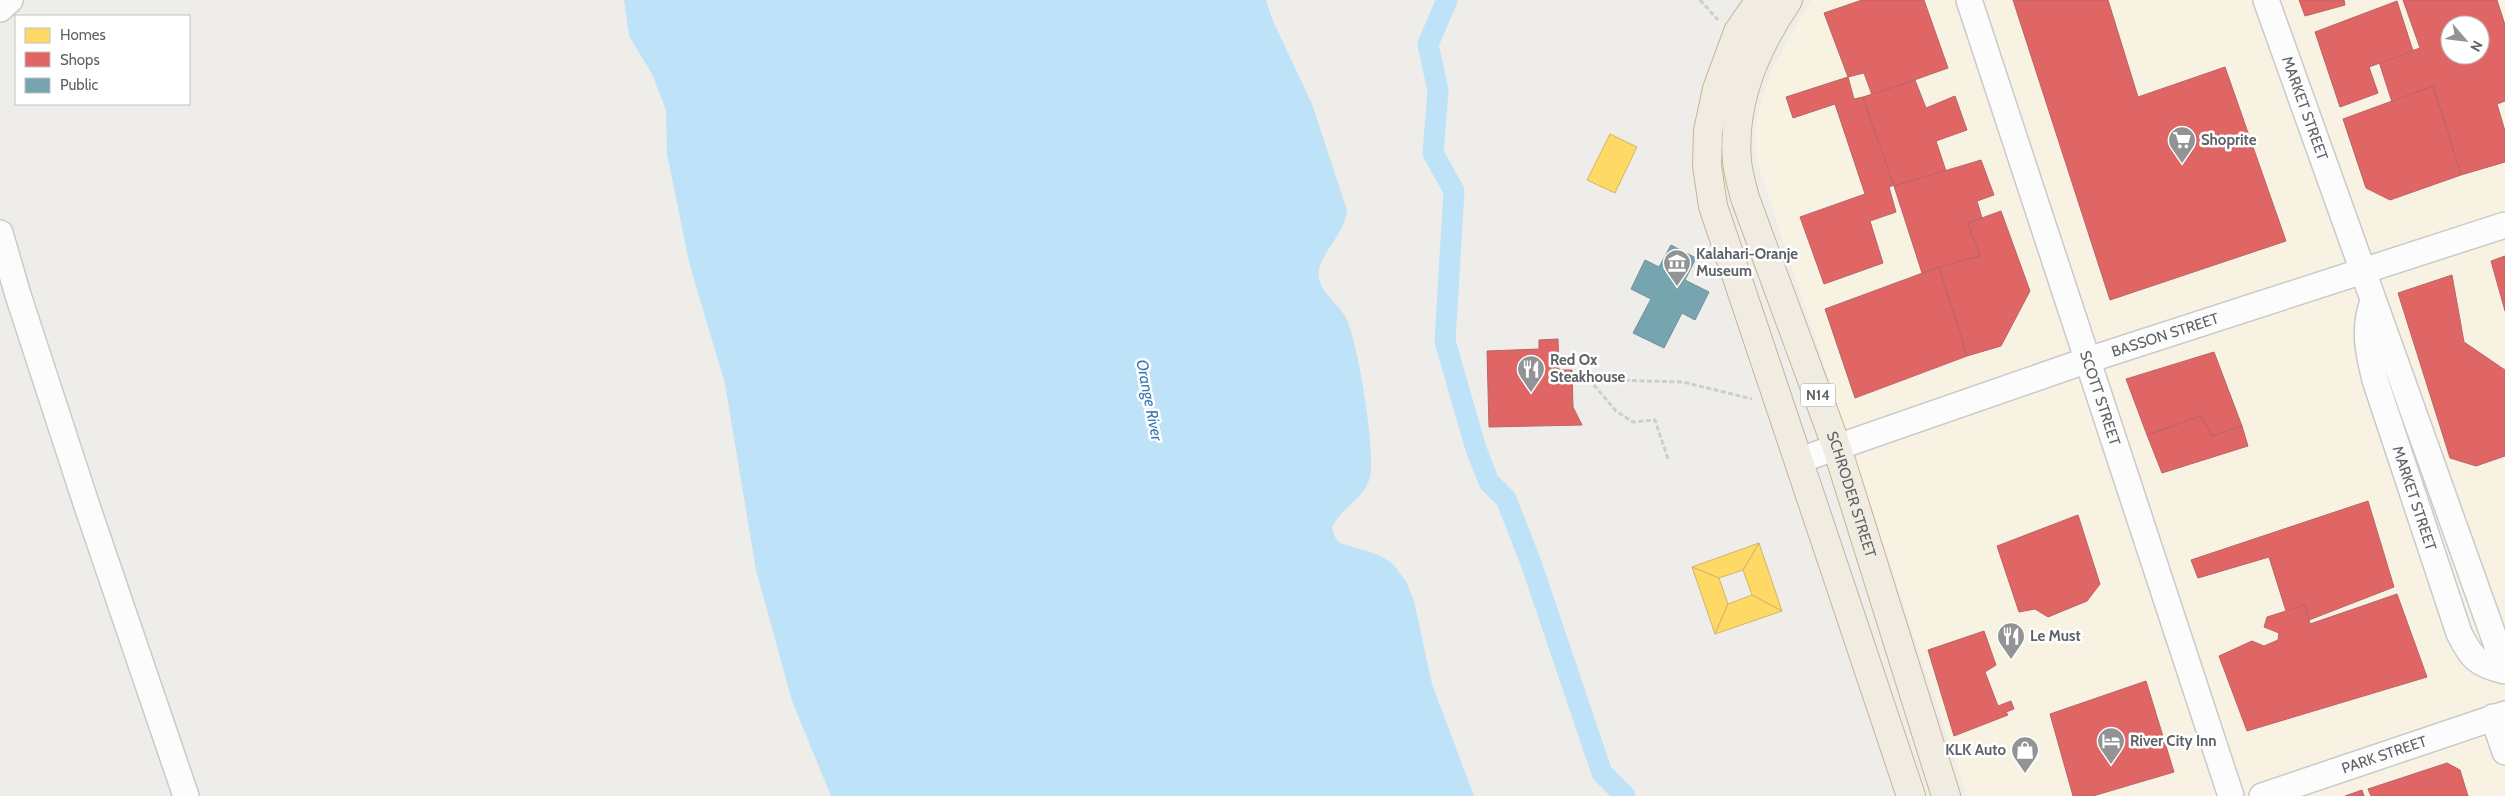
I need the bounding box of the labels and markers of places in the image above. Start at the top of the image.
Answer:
supermarket icon: Shoprite [2167,125,2197,164]
place label: Shoprite [2201,131,2257,149]
place label: Kalahari-Oranje Museum [1696,245,1798,280]
museum icon: Kalahari-Oranje Museum [1662,248,1692,287]
place label: Red Ox Steakhouse [1550,351,1626,386]
restaurant icon: Red Ox Steakhouse [1516,354,1546,393]
restaurant icon: Le Must [1996,621,2026,660]
place label: Le Must [2030,627,2081,645]
hotel icon: River City Inn [2096,726,2126,765]
place label: River City Inn [2130,732,2217,750]
shop icon: KLK Auto [2010,735,2040,774]
place label: KLK Auto [1945,741,2006,759]

